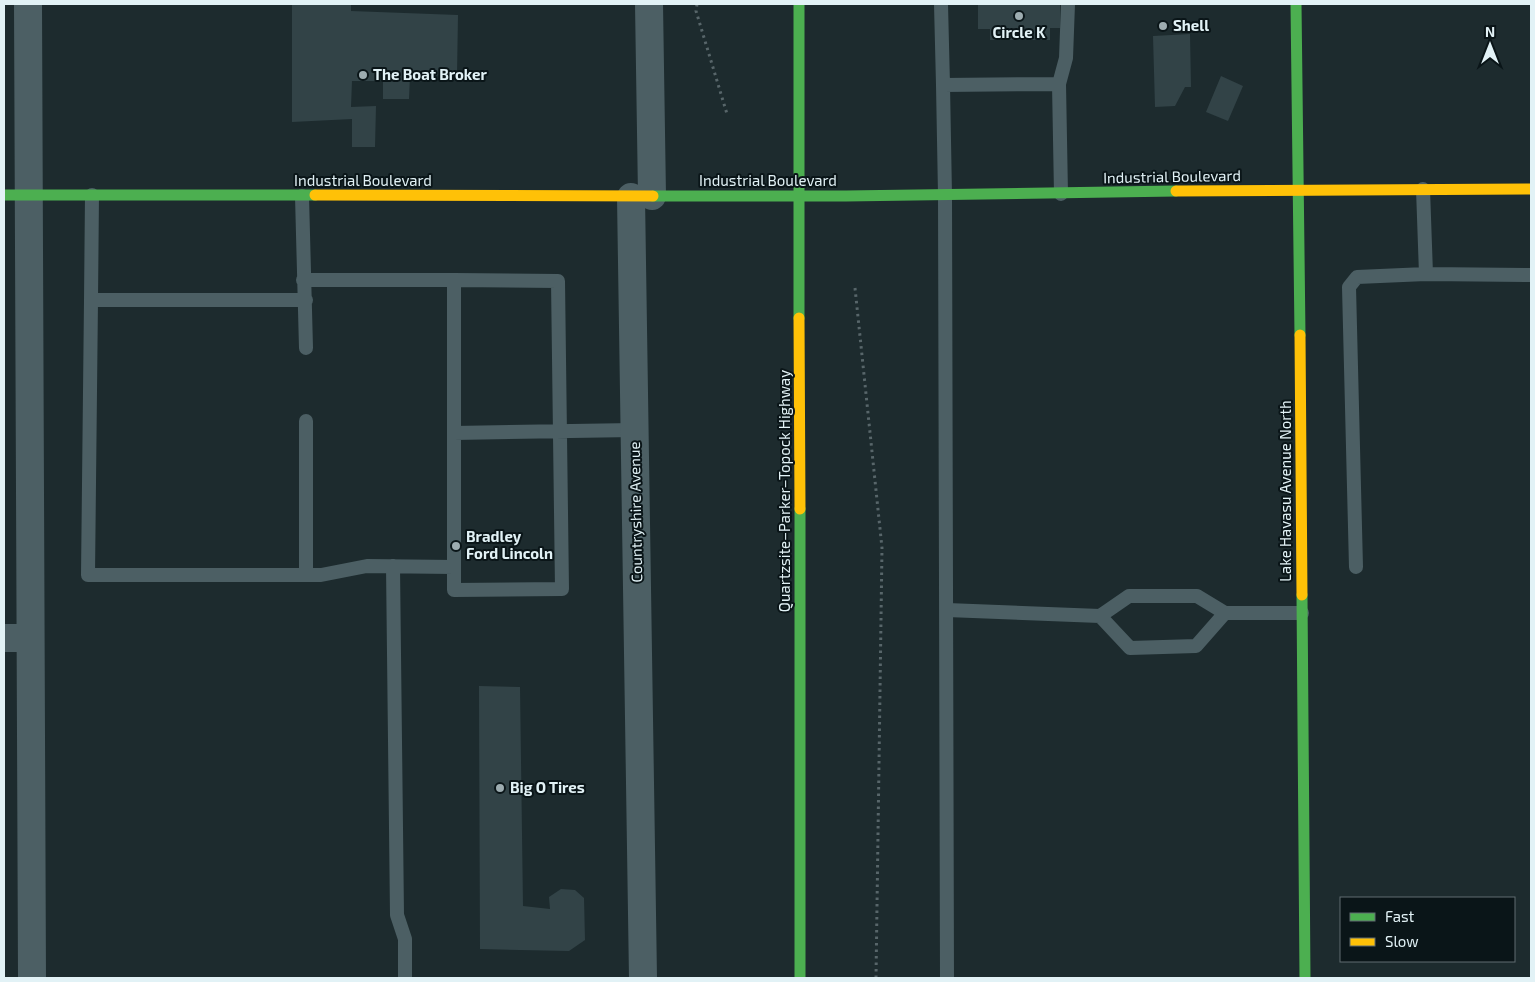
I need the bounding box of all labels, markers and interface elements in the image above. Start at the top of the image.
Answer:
marker: Circle K [1013,10,1025,22]
place label: Shell [1173,16,1209,34]
marker: Shell [1157,20,1169,32]
north arrow [1465,20,1515,70]
place label: Circle K [992,23,1046,41]
text: N [1485,23,1495,40]
place label: The Boat Broker [373,65,487,83]
marker: The Boat Broker [357,69,369,81]
street label: Industrial Boulevard [1103,166,1241,186]
street label: Industrial Boulevard [294,171,432,189]
street label: Industrial Boulevard [699,171,837,189]
street label: Quartzsite–Parker–Topock Highway [775,370,794,612]
street label: Lake Havasu Avenue North [1276,400,1294,582]
street label: Countryshire Avenue [625,441,645,583]
place label: Bradley Ford Lincoln [466,527,553,562]
marker: Bradley Ford Lincoln [450,540,462,552]
place label: Big O Tires [510,778,585,796]
marker: Big O Tires [494,782,506,794]
legend [1340,897,1515,962]
text: Fast [1385,907,1415,925]
text: Slow [1385,932,1419,950]

